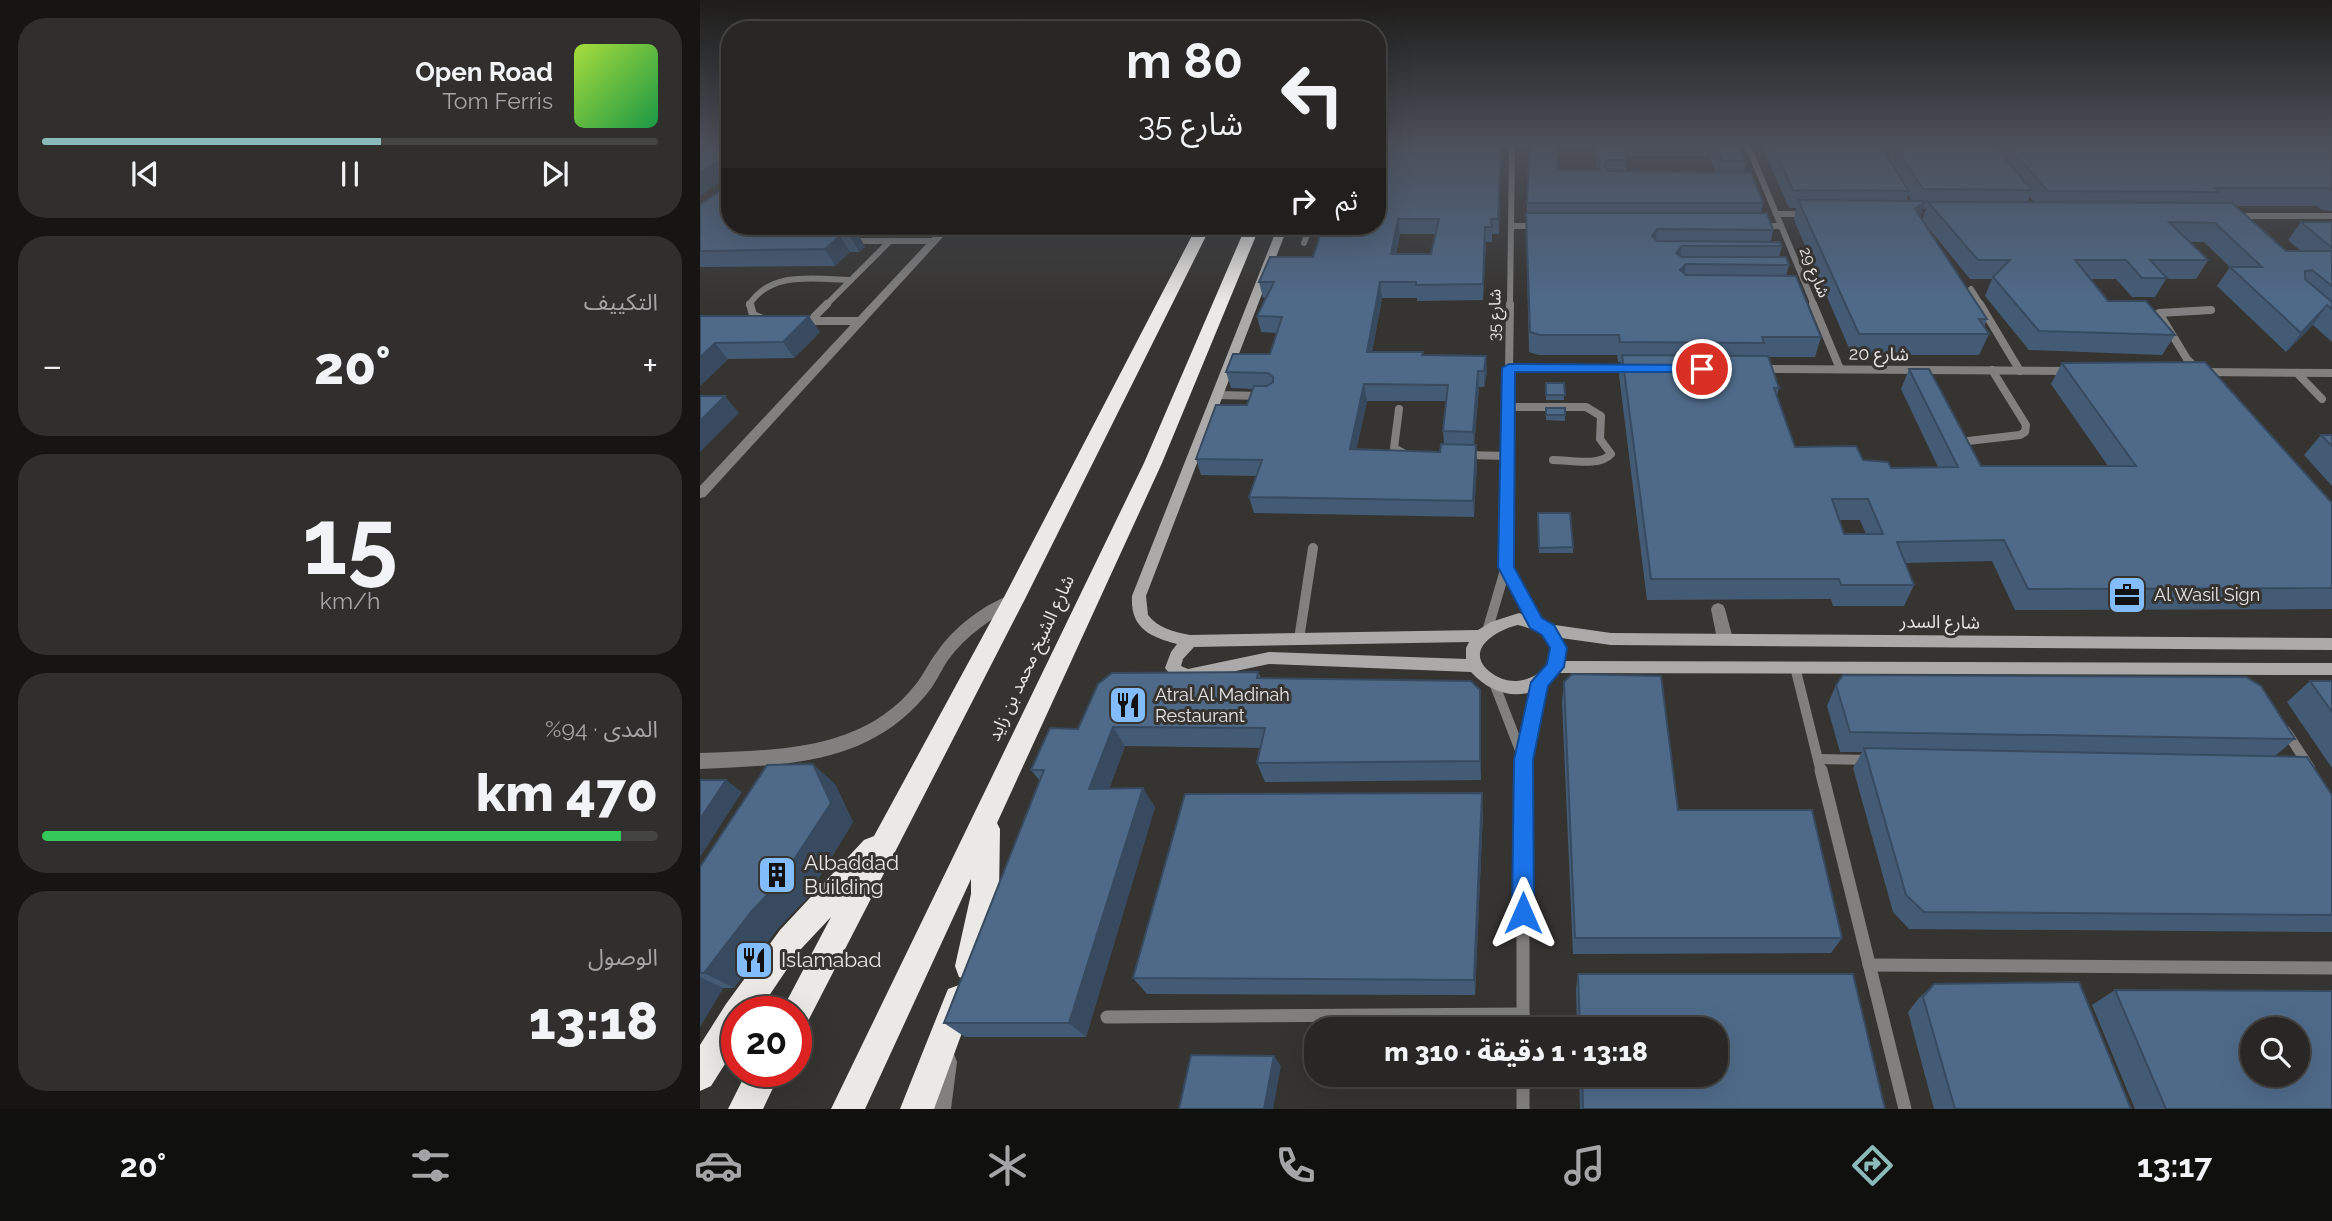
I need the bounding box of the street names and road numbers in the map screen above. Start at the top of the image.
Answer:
street label: شارع 29 [1793,244,1834,301]
street label: شارع 35 [1485,289,1507,341]
street label: شارع 20 [1849,342,1909,369]
street label: شارع الشيخ محمد بن زايد [983,572,1082,746]
street label: شارع السدر [1899,610,1980,637]

